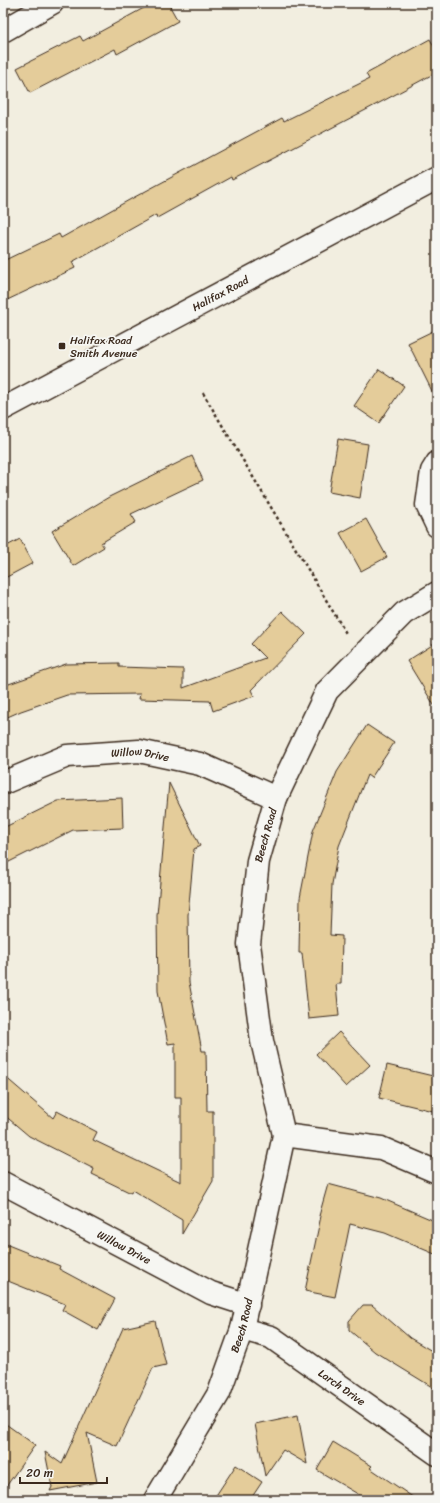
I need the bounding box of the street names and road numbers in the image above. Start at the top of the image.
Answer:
street label: Halifax Road [189,270,253,317]
street label: Willow Drive [110,742,171,767]
street label: Beech Road [249,805,283,865]
street label: Willow Drive [93,1225,155,1270]
street label: Beech Road [225,1295,259,1356]
street label: Larch Drive [314,1364,370,1411]

